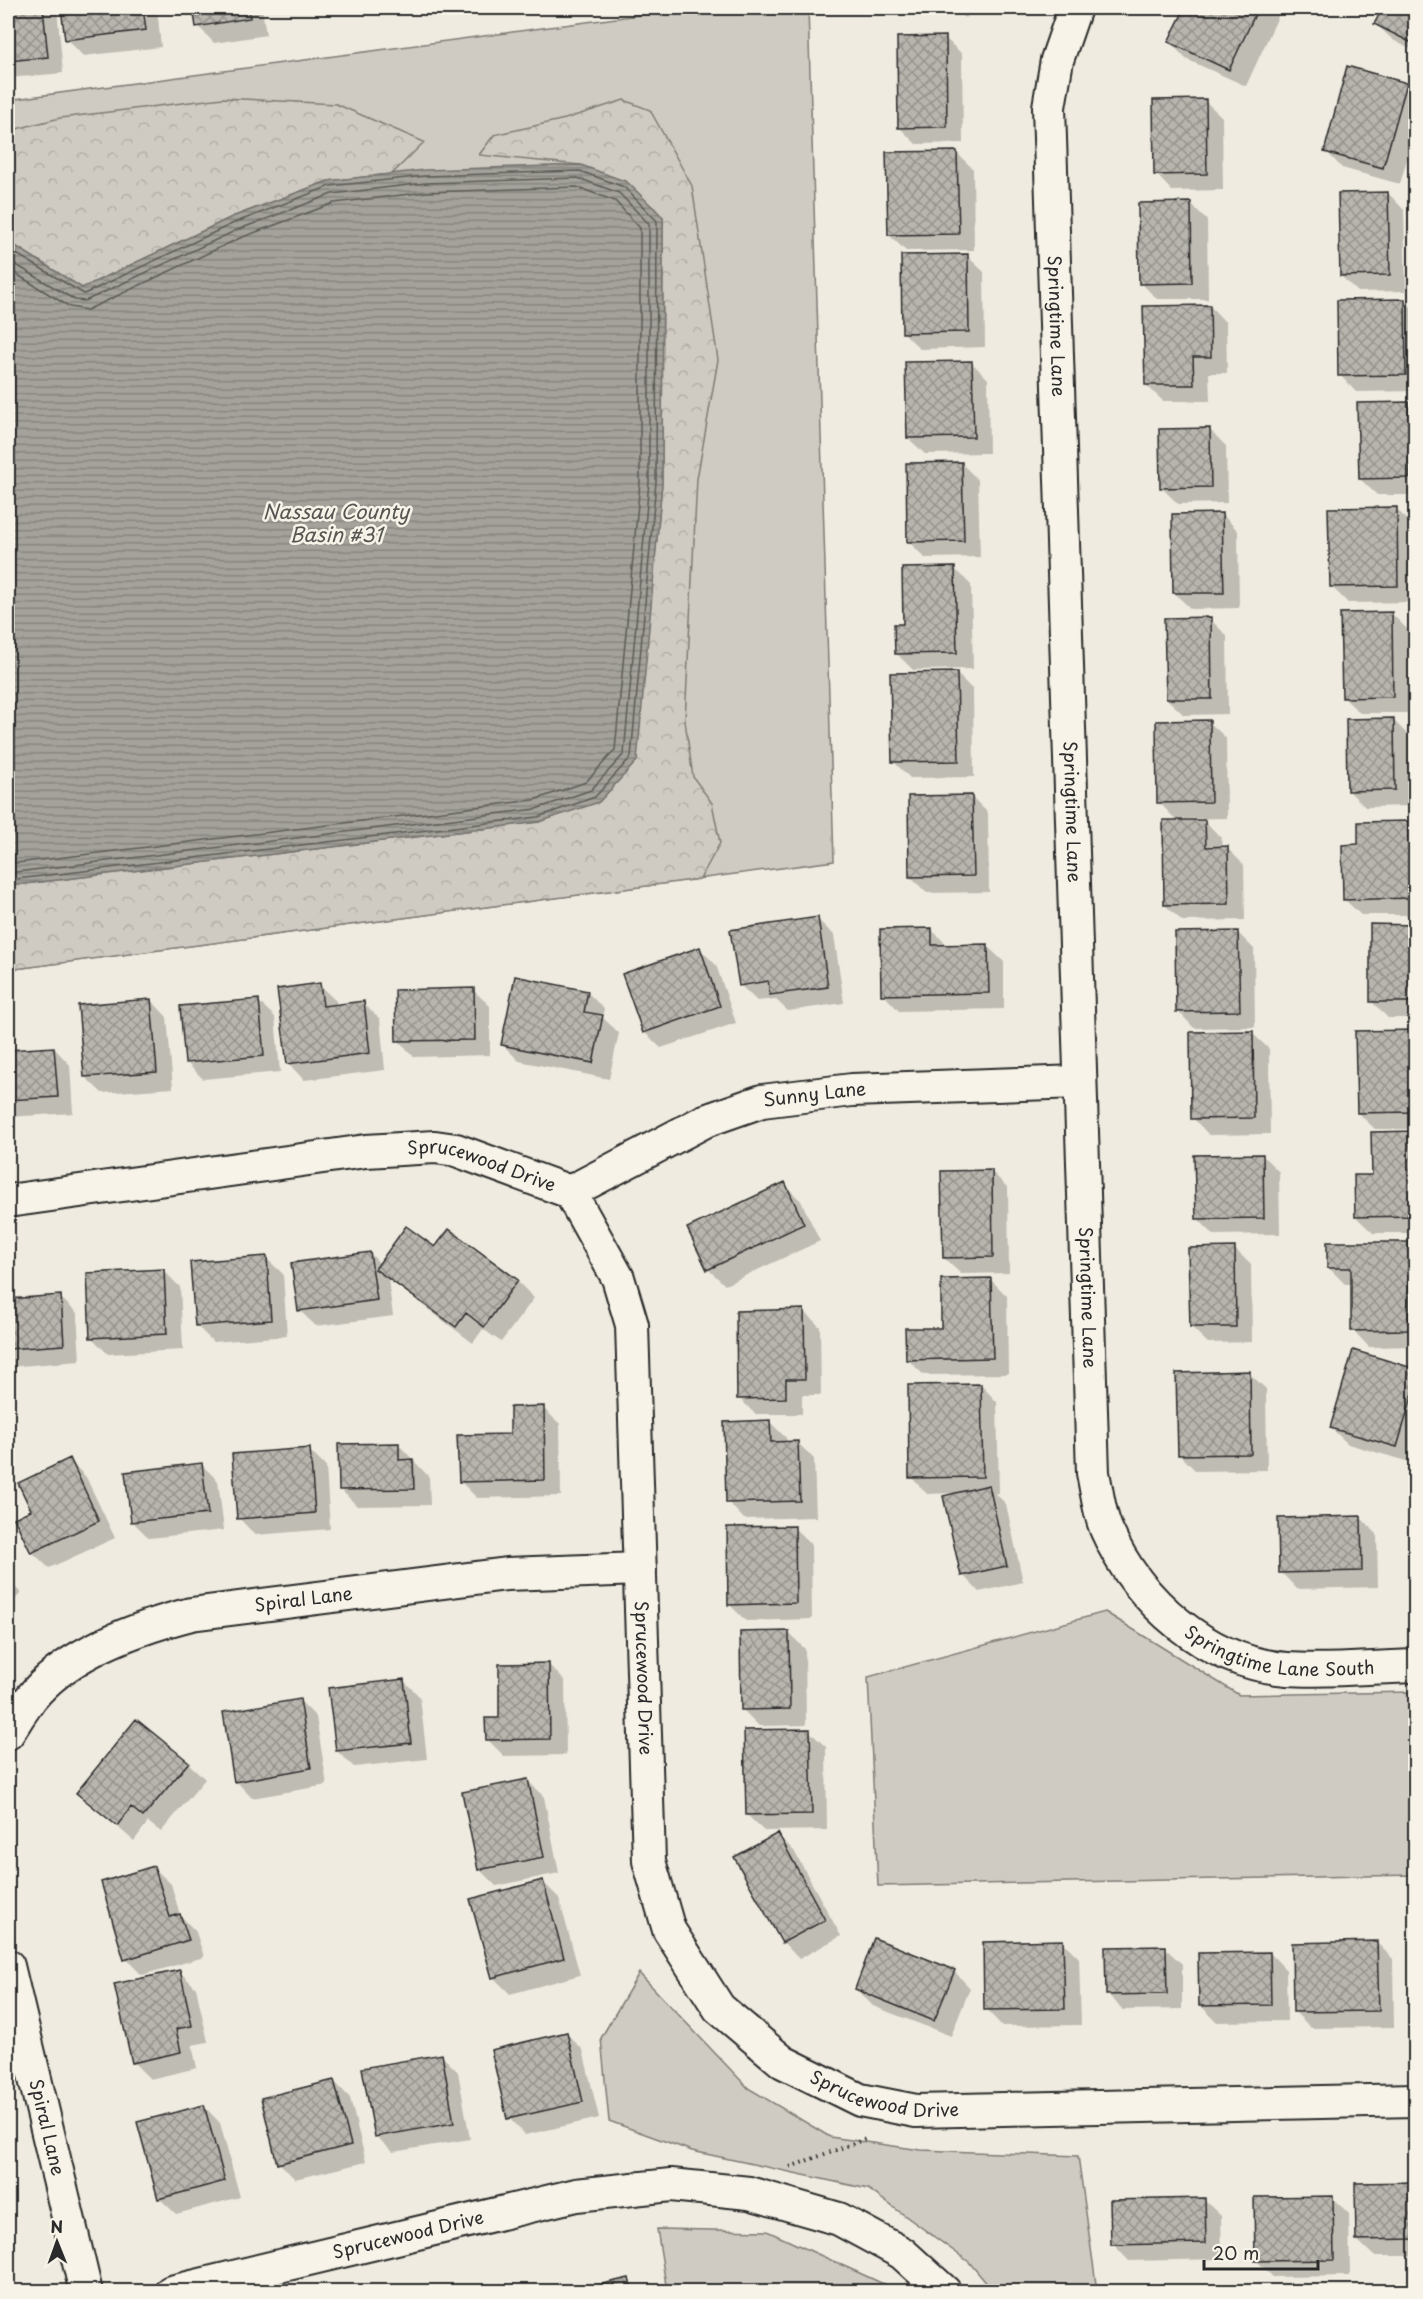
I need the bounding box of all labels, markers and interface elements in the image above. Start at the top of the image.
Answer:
street label: Springtime Lane [1042,255,1073,397]
water label: Nassau County Basin #31 [263,496,411,549]
street label: Springtime Lane [1057,741,1089,883]
street label: Sunny Lane [762,1075,867,1113]
street label: Sprucewood Drive [406,1132,560,1198]
street label: Springtime Lane [1073,1226,1105,1369]
street label: Spiral Lane [253,1579,354,1618]
street label: Sprucewood Drive [629,1600,661,1756]
street label: Springtime Lane South [1180,1618,1375,1682]
street label: Sprucewood Drive [806,2062,959,2123]
street label: Spiral Lane [23,2076,73,2178]
street label: Sprucewood Drive [330,2203,486,2265]
north arrow [27,2212,87,2272]
text: N [50,2214,63,2238]
scale bar [1204,2233,1318,2271]
text: 20 m [1213,2239,1259,2266]

